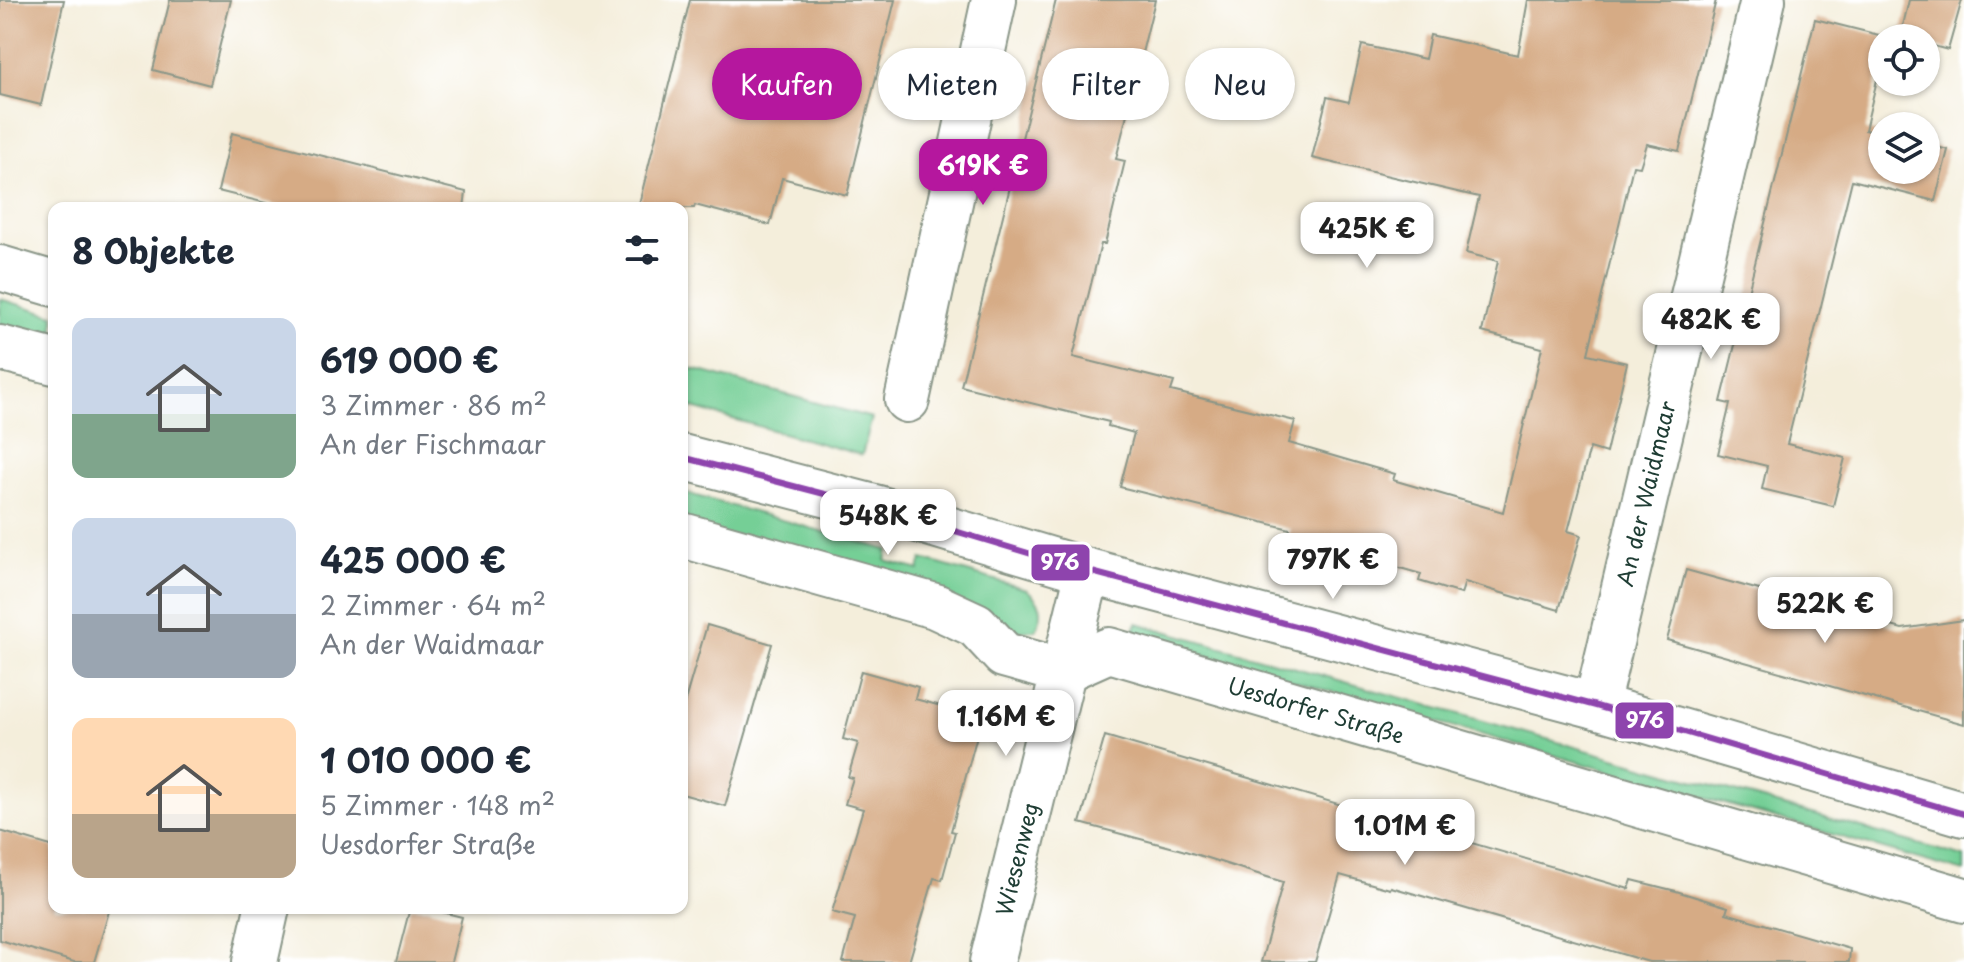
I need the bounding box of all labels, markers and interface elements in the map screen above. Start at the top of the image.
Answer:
map controls [1868,24,1940,184]
button: locate [1868,24,1940,96]
chip: Kaufen [712,48,862,120]
chip: Mieten [878,48,1026,120]
chip: Filter [1042,48,1169,120]
chip: Neu [1185,48,1295,120]
button: layers [1868,112,1940,184]
pin: 619K € [918,139,1048,207]
text: 619K € [937,145,1029,184]
pin: 425K € [1302,202,1432,270]
text: 425K € [1318,208,1416,247]
text: 8 Objekte [72,224,235,276]
icon: filters [620,228,664,272]
pin: 482K € [1646,293,1776,361]
text: 482K € [1661,299,1761,338]
text: 619 000 € [320,333,499,385]
icon: home [136,350,232,446]
text: 3 Zimmer · 86 m² [320,385,547,424]
street label: An der Waidmaar [1607,398,1683,589]
text: An der Fischmaar [320,424,546,463]
pin: 548K € [823,489,953,557]
text: 548K € [838,495,938,534]
text: 425 000 € [320,533,506,585]
pin: 797K € [1268,533,1398,601]
text: 797K € [1286,539,1380,578]
line badge: 976 [1030,543,1091,582]
text: 976 [1040,544,1080,577]
icon: home [136,550,232,646]
pin: 522K € [1760,577,1890,645]
text: 522K € [1776,583,1874,622]
text: 2 Zimmer · 64 m² [320,585,546,624]
text: An der Waidmaar [320,624,544,663]
street label: Uesdorfer Straße [1224,668,1408,750]
pin: 1.16M € [932,690,1080,758]
text: 1.16M € [956,696,1056,735]
line badge: 976 [1614,701,1675,740]
text: 976 [1625,702,1665,735]
text: 1 010 000 € [320,733,532,785]
icon: home [136,750,232,846]
text: 5 Zimmer · 148 m² [320,785,555,824]
street label: Wiesenweg [986,799,1046,919]
pin: 1.01M € [1331,799,1479,867]
text: 1.01M € [1354,805,1456,844]
text: Uesdorfer Straße [320,824,536,863]

